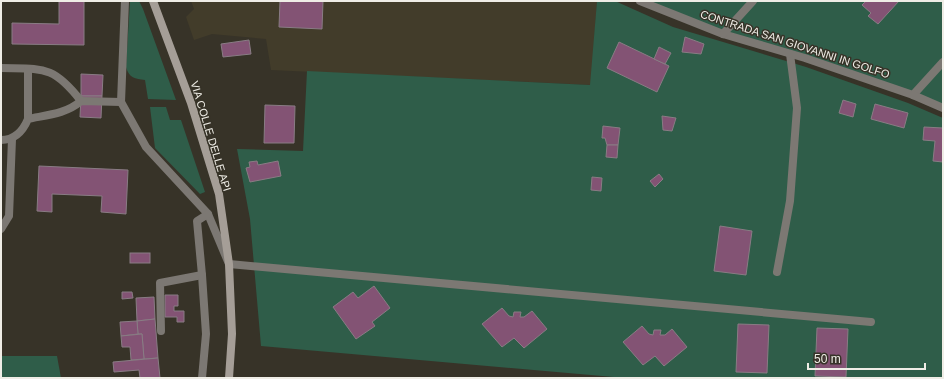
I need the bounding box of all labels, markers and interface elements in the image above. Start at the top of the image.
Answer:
street label: CONTRADA SAN GIOVANNI IN GOLFO [699,8,892,81]
street label: VIA COLLE DELLE API [189,80,233,192]
scale bar [808,345,925,371]
text: 50 m [814,352,841,366]

